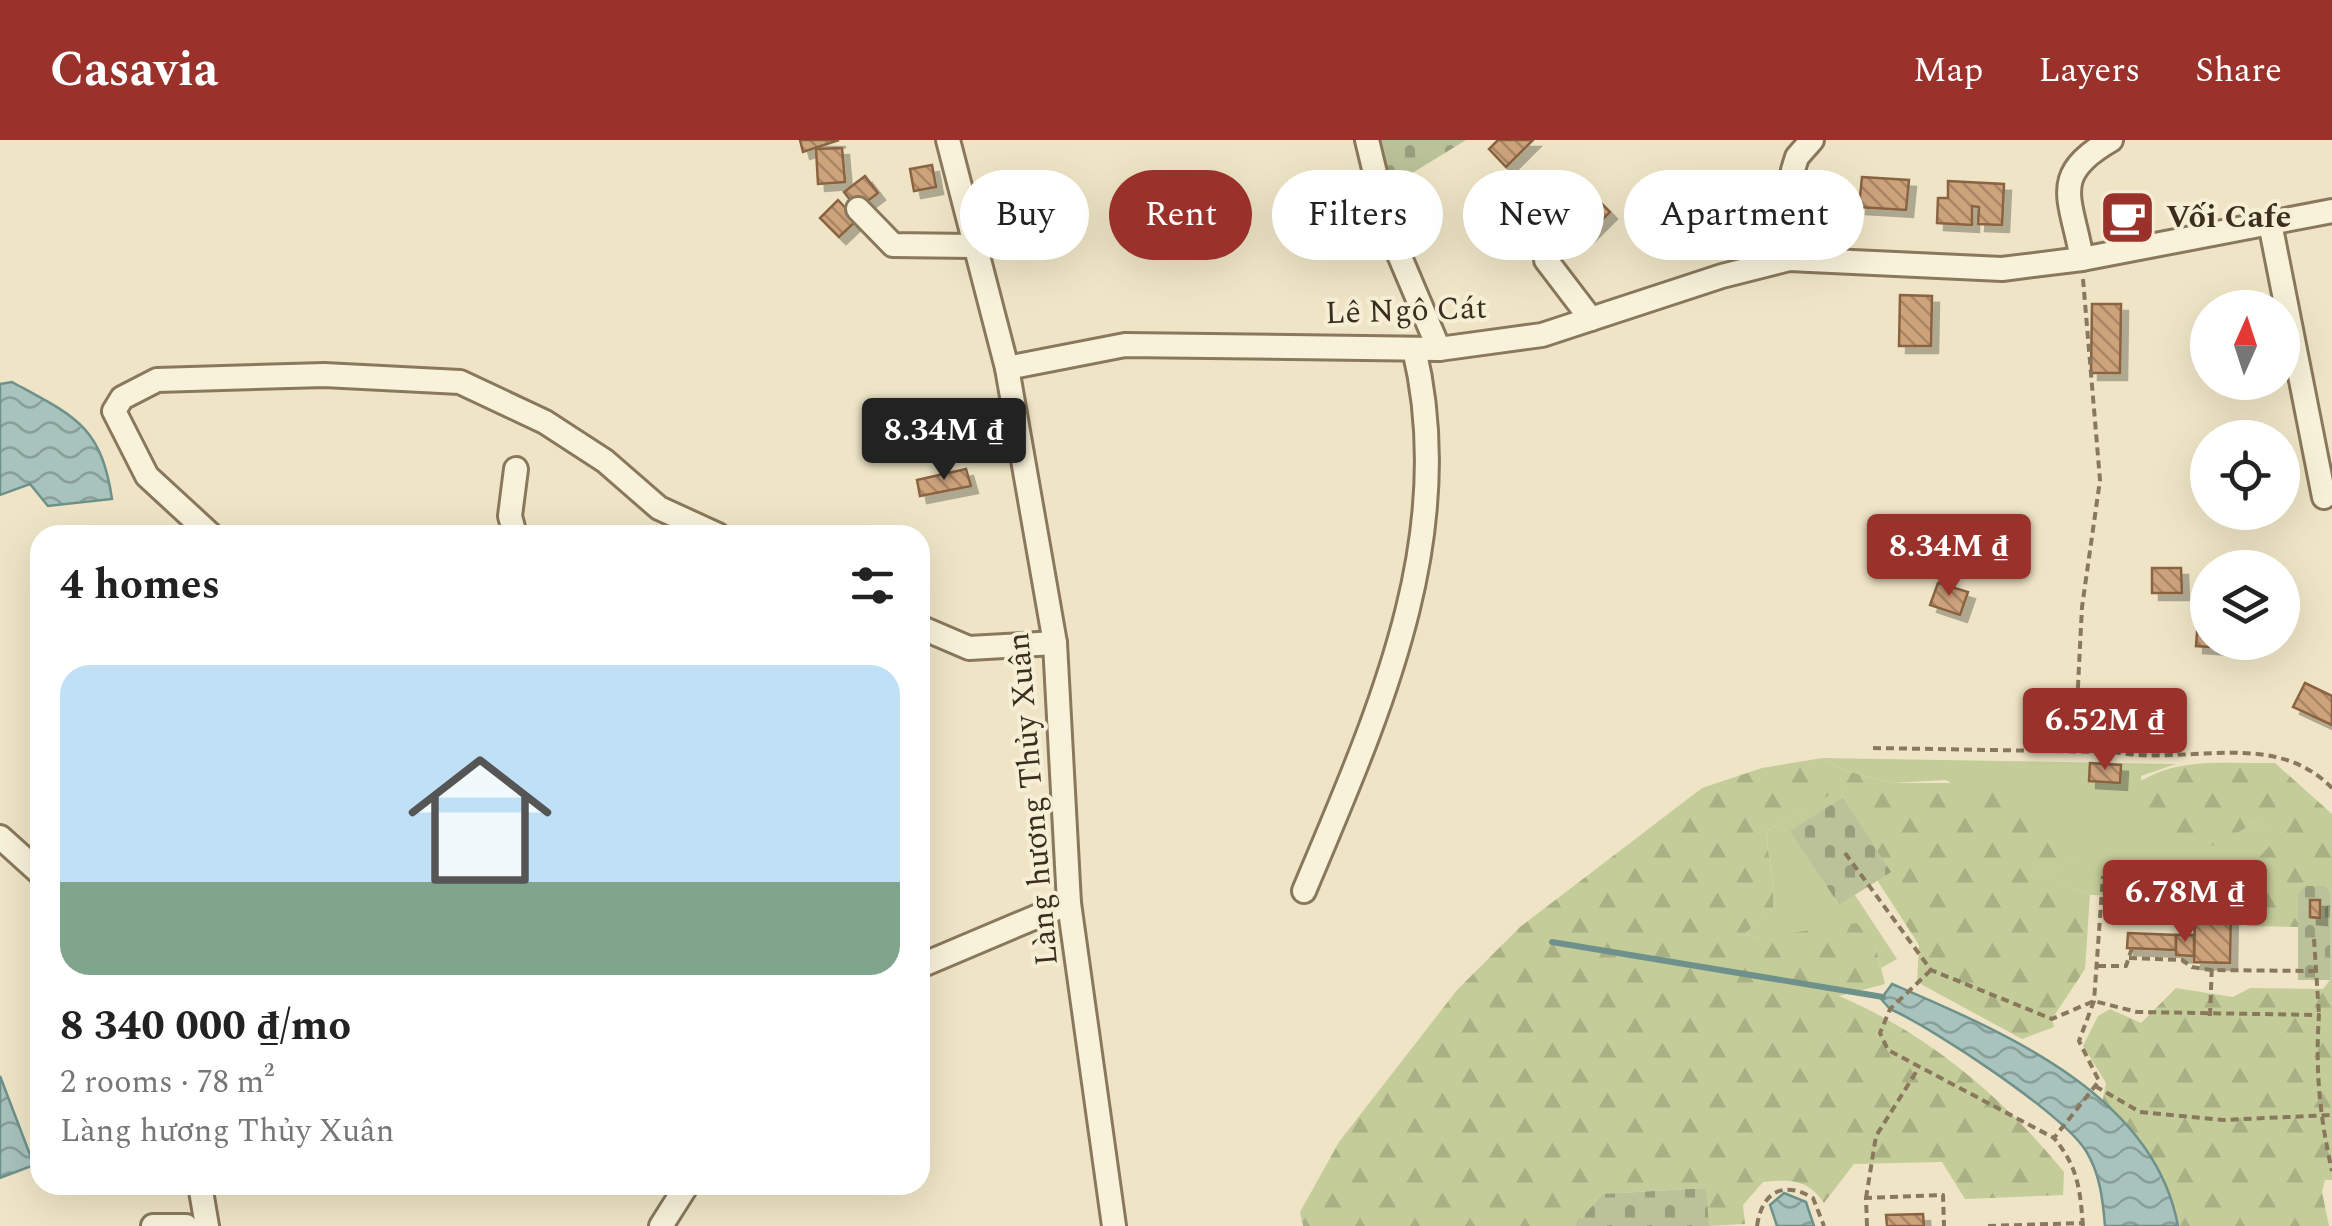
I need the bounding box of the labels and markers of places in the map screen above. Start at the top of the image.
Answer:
cafe icon: Vối Cafe [2097,187,2157,247]
place label: Vối Cafe [2166,193,2291,242]
pin: 8.34M ₫ [852,398,1036,483]
pin: 8.34M ₫ [1857,514,2041,599]
pin: 6.52M ₫ [2013,688,2197,773]
pin: 6.78M ₫ [2093,860,2277,945]

